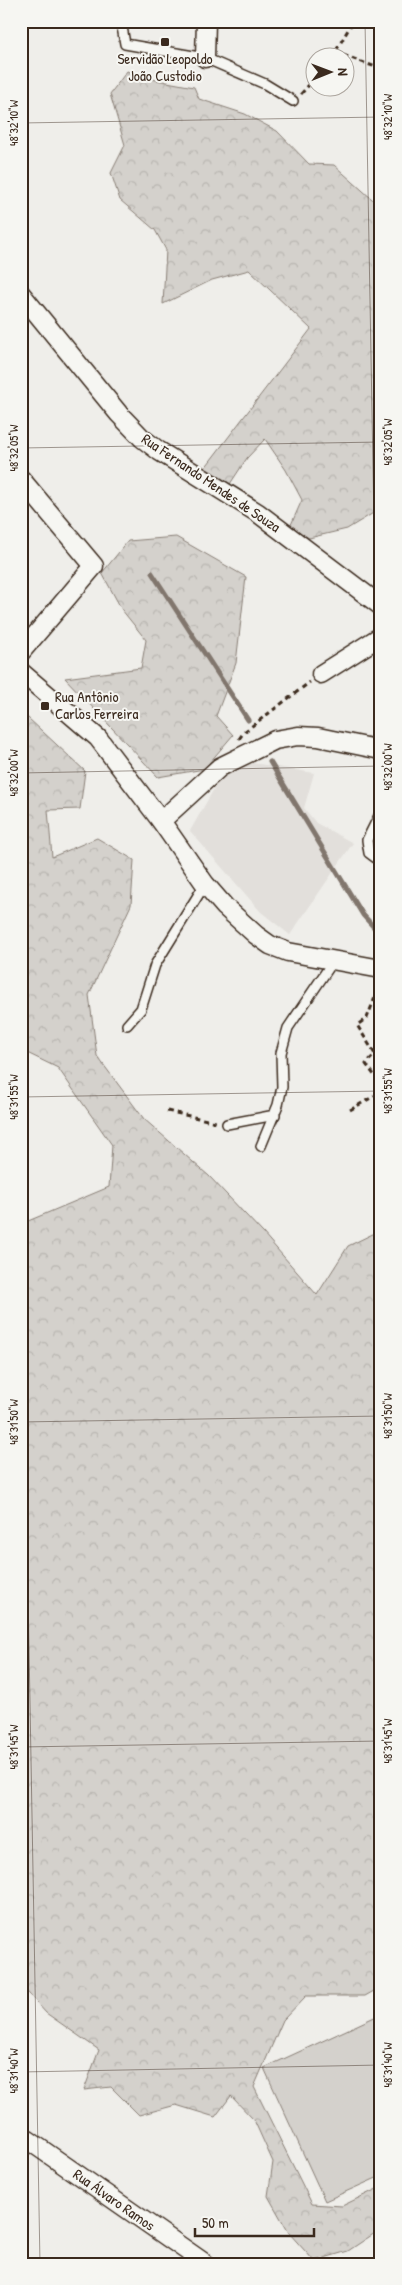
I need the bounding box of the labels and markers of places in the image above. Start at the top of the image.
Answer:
marker: Servidão Leopoldo João Custodio [159,36,171,48]
place label: Servidão Leopoldo João Custodio [117,48,213,86]
place label: Rua Antônio Carlos Ferreira [55,686,138,724]
marker: Rua Antônio Carlos Ferreira [39,700,51,712]

